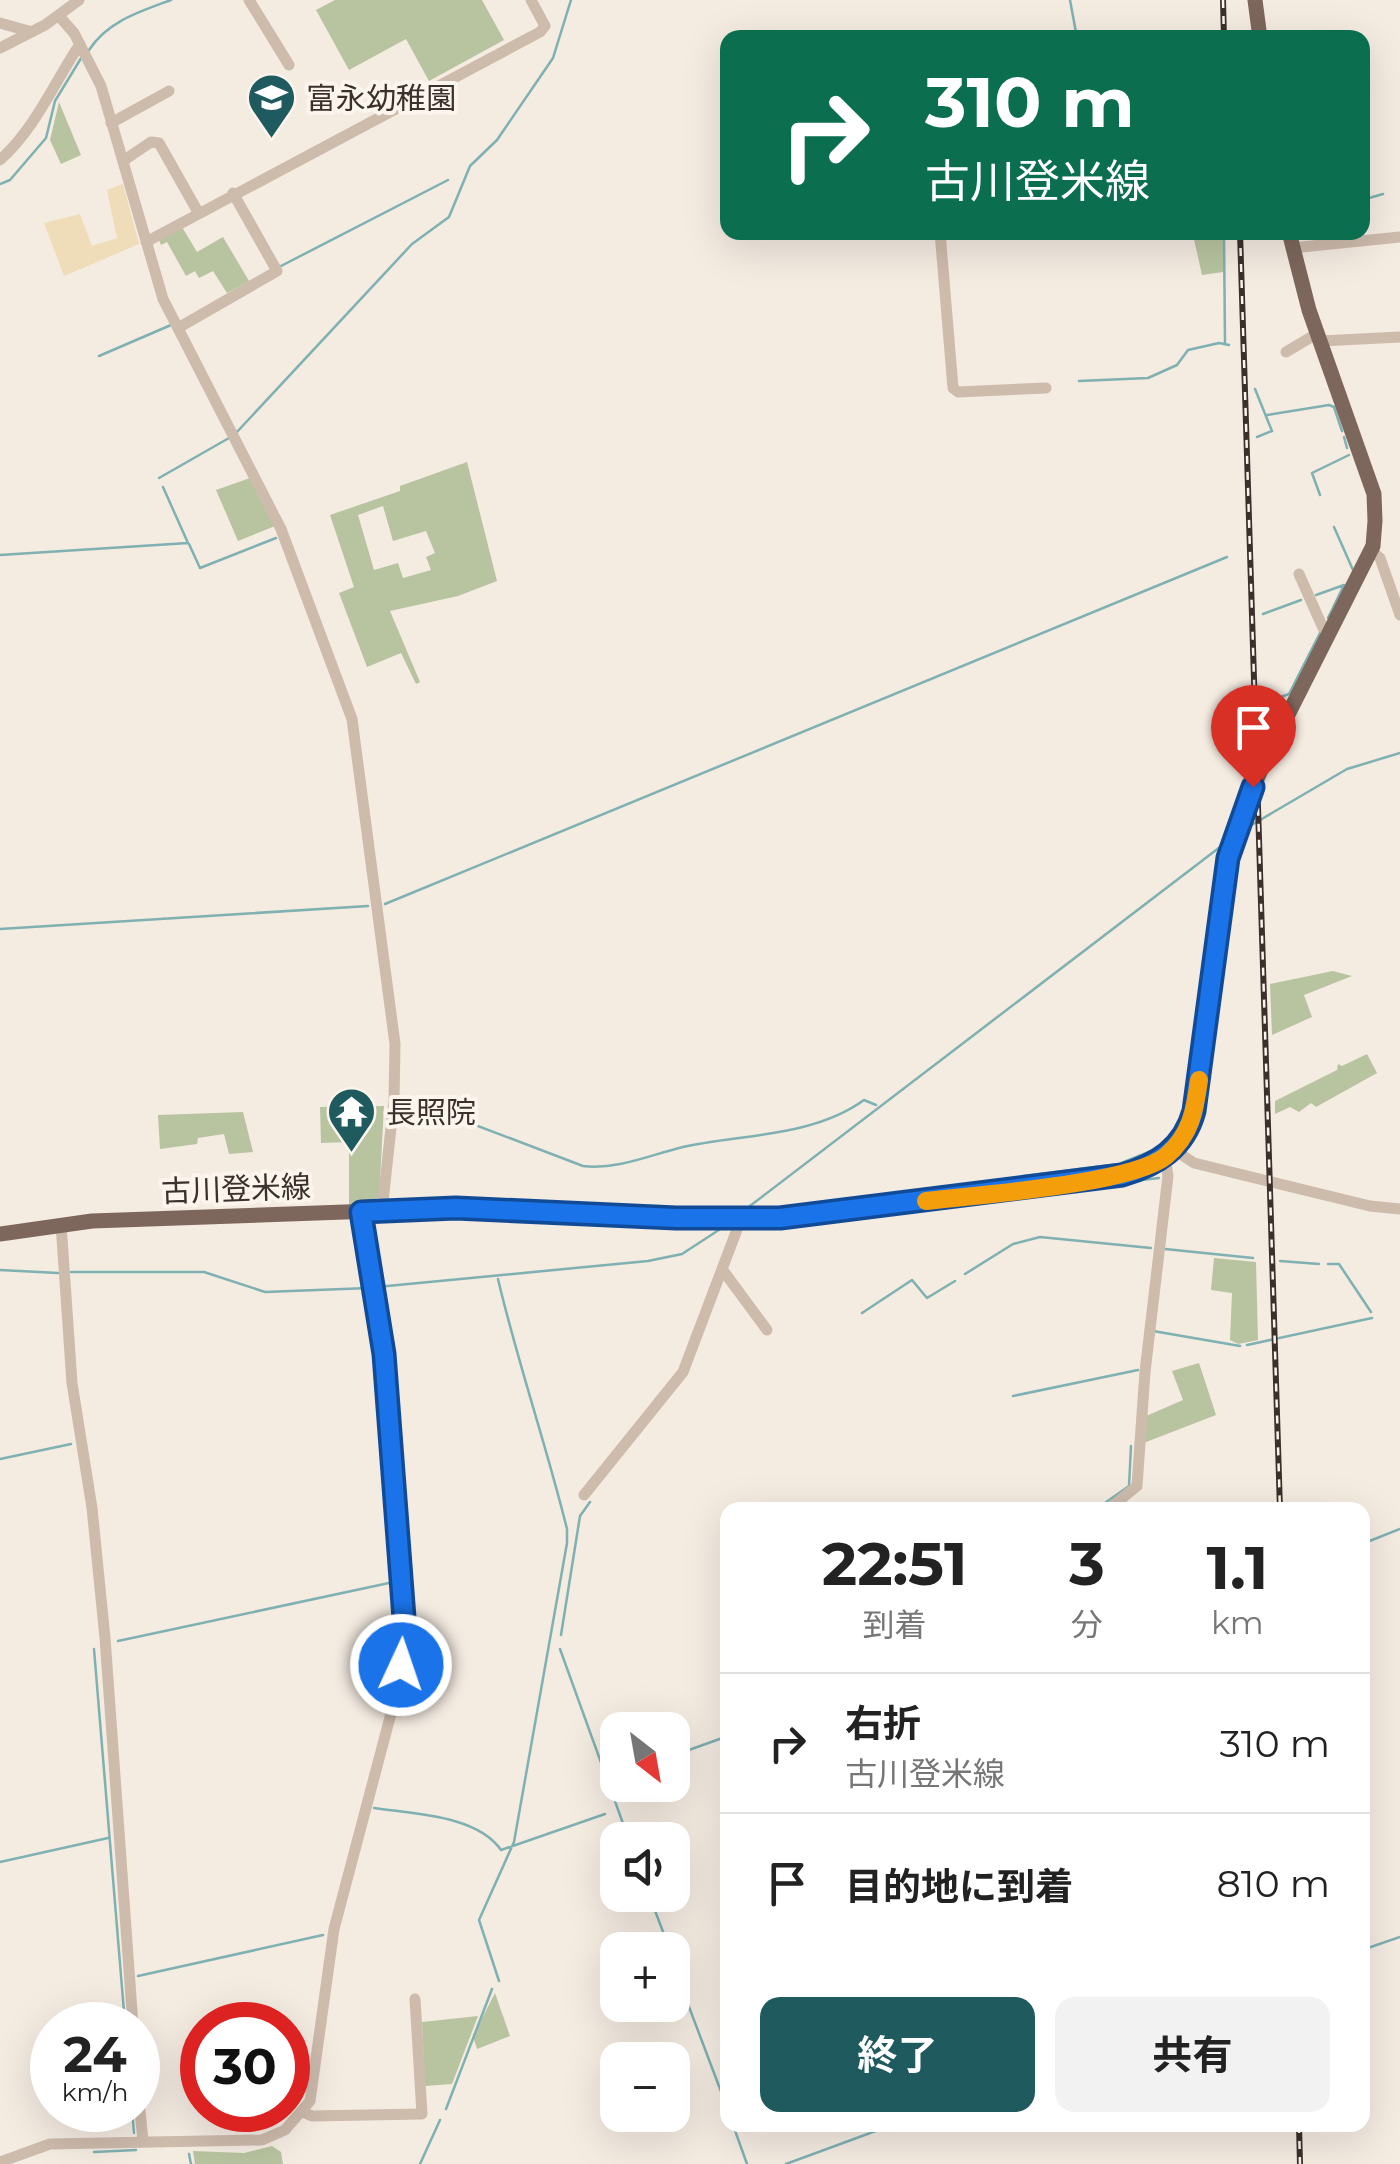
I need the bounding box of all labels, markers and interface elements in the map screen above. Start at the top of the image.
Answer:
text: 310 m [925,59,1135,145]
icon: right [760,70,890,200]
school or university icon: 富永幼稚園 [245,72,297,140]
place label: 富永幼稚園 [306,80,456,117]
text: 古川登米線 [925,153,1150,208]
pin [1211,685,1296,788]
icon: arrive [1226,700,1281,755]
temple icon: 長照院 [325,1086,377,1154]
place label: 長照院 [386,1094,476,1131]
street label: 古川登米線 [160,1168,312,1210]
text: 22:51 [822,1527,967,1600]
text: 3 [1069,1527,1105,1600]
text: 1.1 [1206,1531,1268,1604]
text: km [1211,1603,1264,1642]
text: 到着 [863,1605,927,1644]
text: 分 [1071,1605,1103,1644]
position arrow [349,1613,453,1717]
text: 右折 [845,1700,921,1747]
north arrow [600,1712,690,1802]
map controls [600,1712,690,2132]
icon: right [760,1716,815,1771]
text: 310 m [1219,1720,1330,1767]
text: 古川登米線 [845,1754,1005,1793]
button: sound [600,1822,690,1912]
icon: arrive [760,1856,815,1911]
text: 810 m [1217,1860,1330,1907]
text: 目的地に到着 [845,1863,1073,1910]
button: + [600,1932,690,2022]
button: 終了 [760,1997,1035,2112]
button: 共有 [1055,1997,1330,2112]
speed limit sign: 30 [180,2002,310,2132]
text: 24 [63,2024,127,2085]
button: − [600,2042,690,2132]
text: km/h [62,2077,128,2107]

